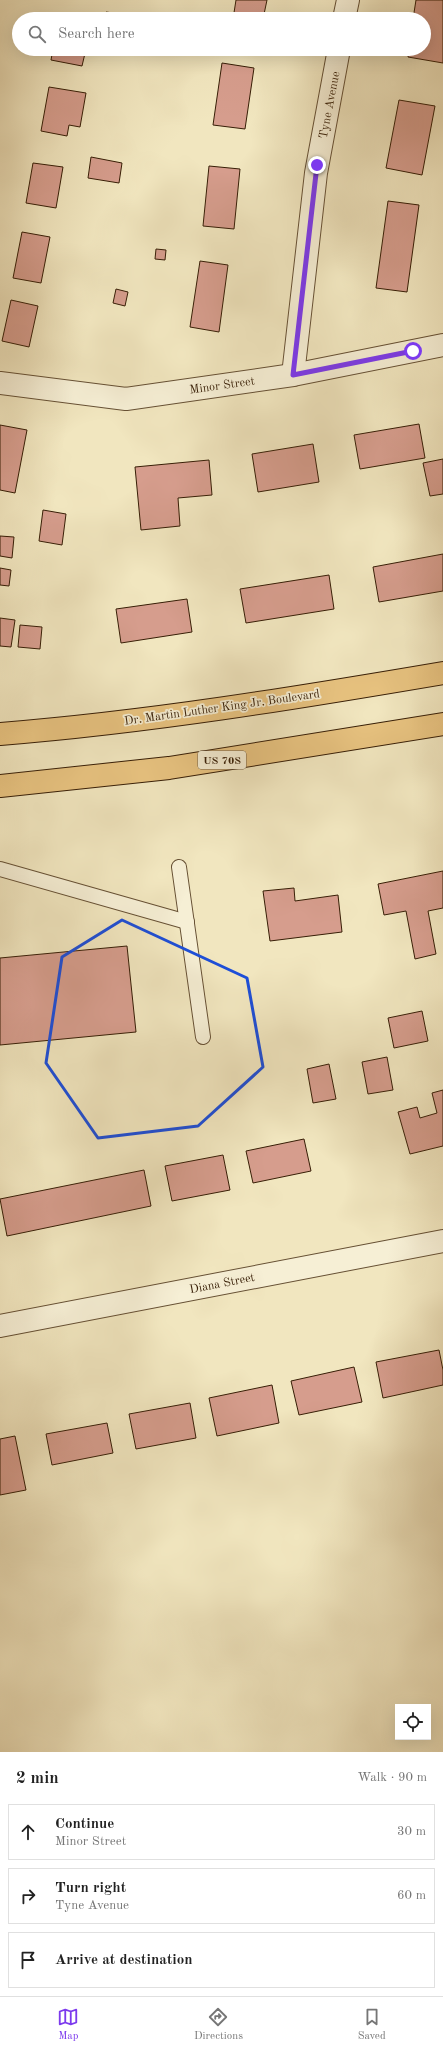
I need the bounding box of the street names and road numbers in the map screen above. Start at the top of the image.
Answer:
street label: Tyne Avenue [318,70,342,140]
street label: Minor Street [189,375,256,397]
street label: Dr. Martin Luther King Jr. Boulevard [124,688,321,728]
road number: US 70S [198,751,246,769]
street label: Diana Street [189,1272,256,1296]

